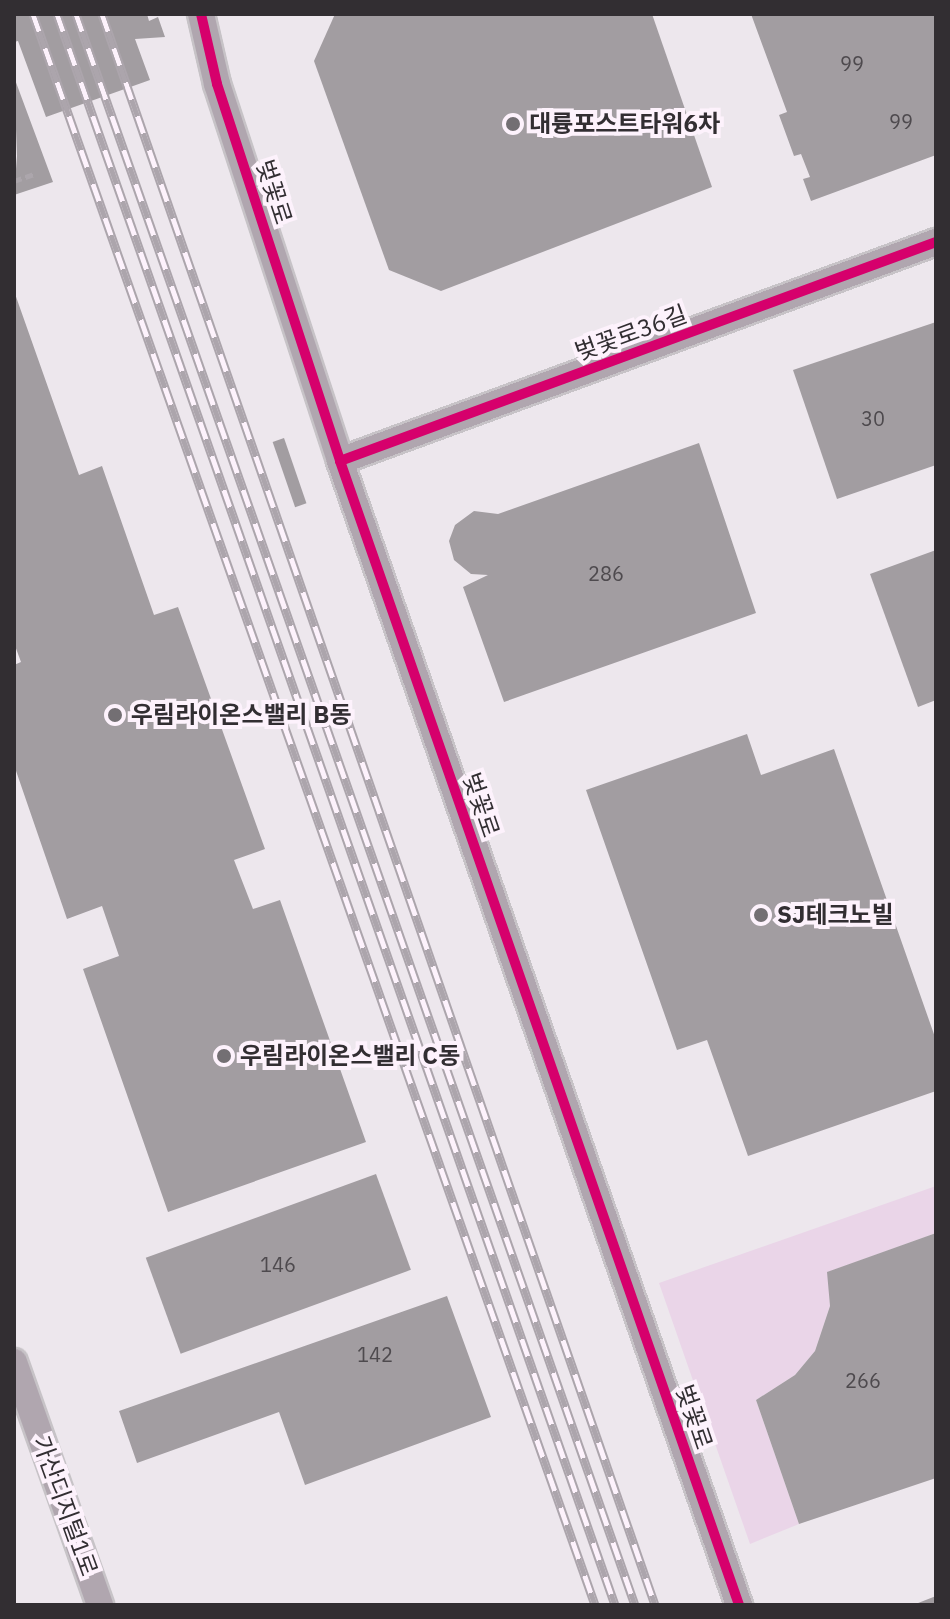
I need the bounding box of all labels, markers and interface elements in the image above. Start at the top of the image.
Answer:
house number: 99 [840,51,864,75]
house number: 99 [889,109,913,133]
place label: 대륭포스트타워6차 [529,110,720,138]
marker: 대륭포스트타워6차 [504,115,522,133]
street label: 벚꽃로 [250,156,298,228]
street label: 벚꽃로36길 [571,299,691,367]
house number: 30 [861,406,885,430]
house number: 286 [588,561,624,585]
place label: 우림라이온스밸리 B동 [131,701,351,729]
marker: 우림라이온스밸리 B동 [106,706,124,724]
street label: 벚꽃로 [457,769,505,841]
place label: SJ테크노빌 [777,901,894,929]
marker: SJ테크노빌 [752,906,770,924]
place label: 우림라이온스밸리 C동 [240,1042,460,1070]
marker: 우림라이온스밸리 C동 [215,1047,233,1065]
house number: 146 [260,1252,296,1276]
house number: 142 [357,1342,393,1366]
house number: 266 [845,1368,881,1392]
street label: 벚꽃로 [670,1381,718,1453]
street label: 가산디지털1로 [26,1432,104,1580]

